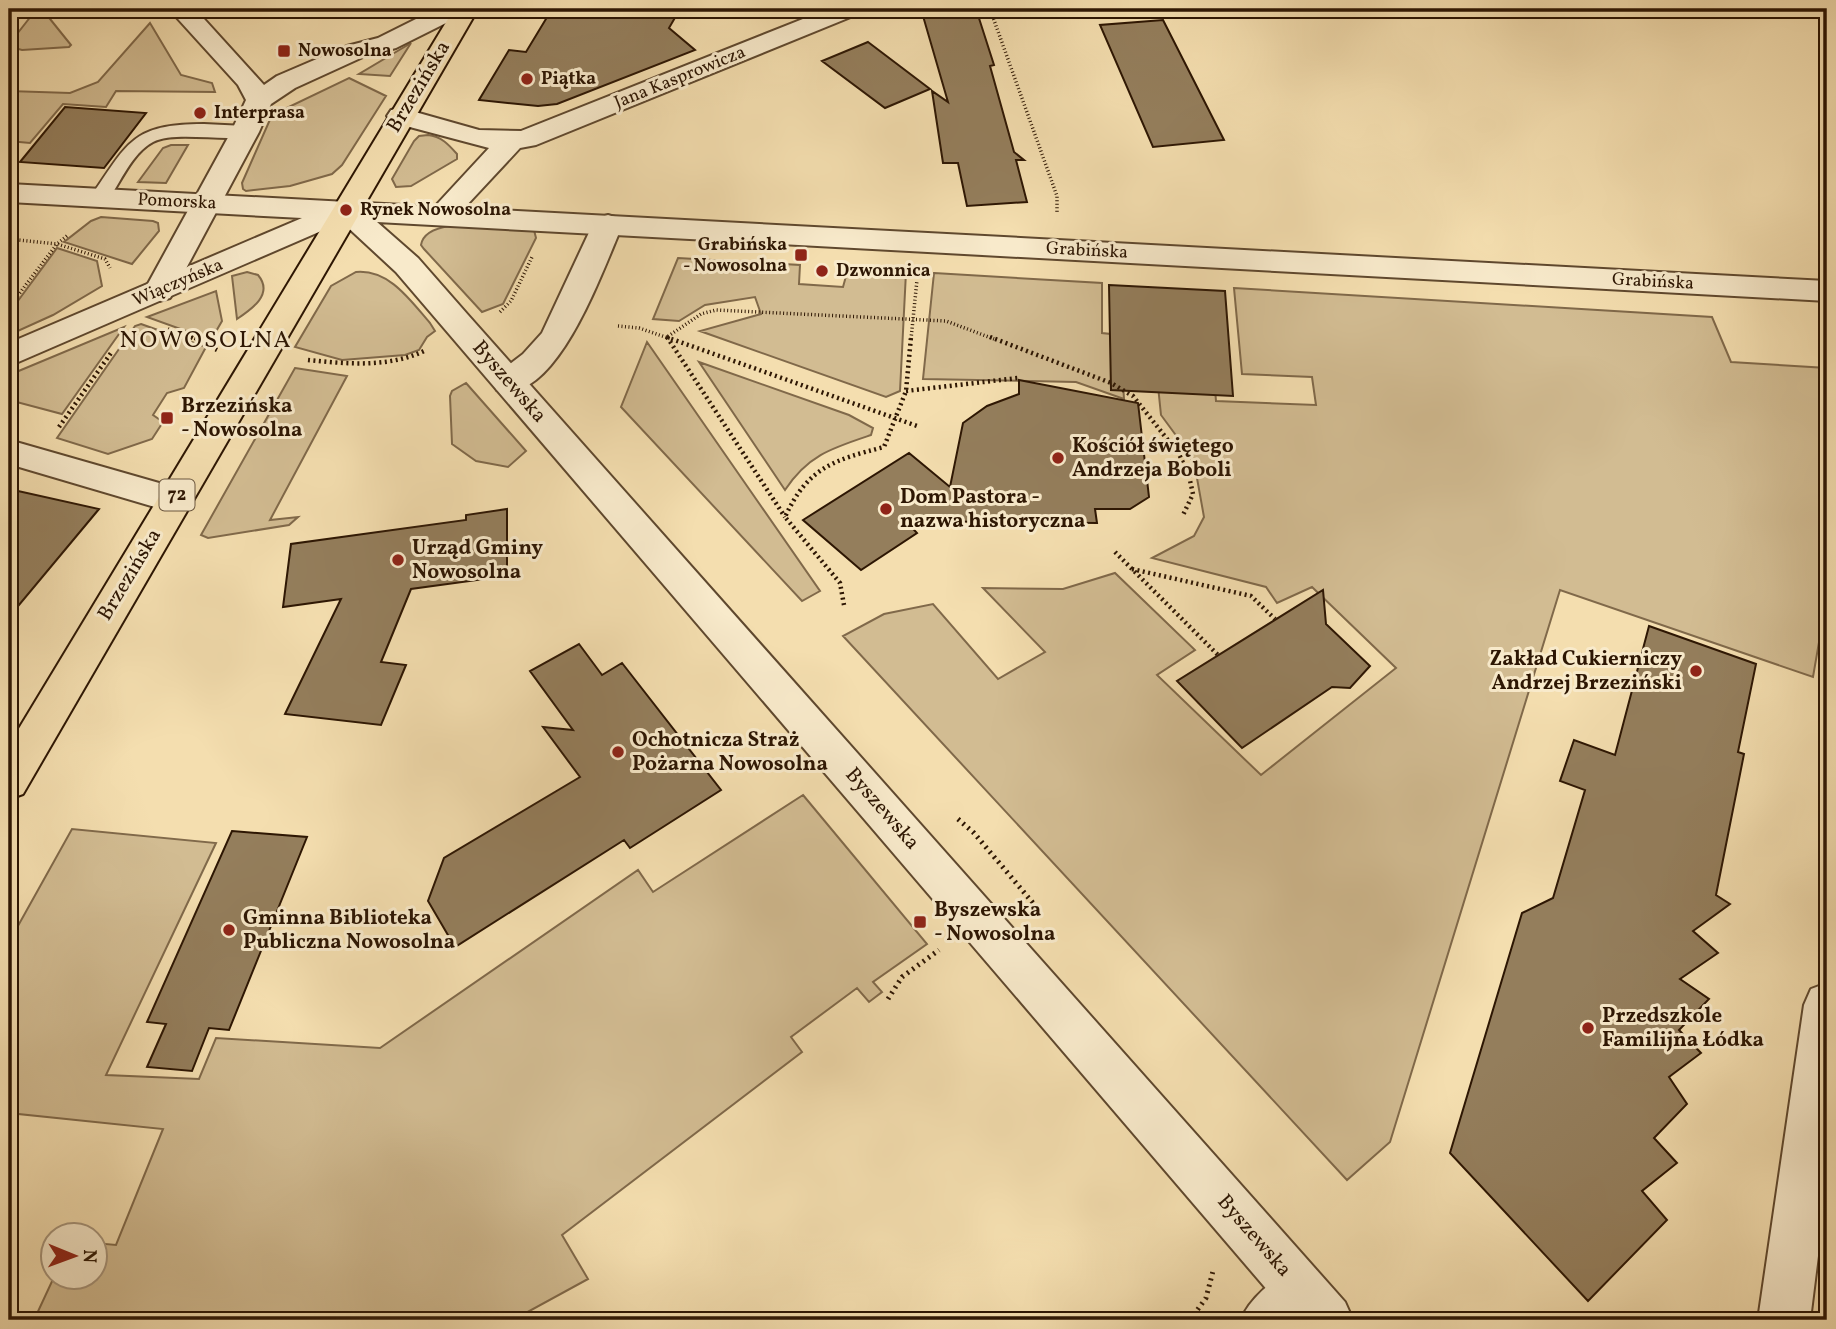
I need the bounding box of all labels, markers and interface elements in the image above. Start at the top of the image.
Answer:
street label: Brzezińska [380,36,458,138]
place label: Nowosolna [298,39,392,64]
street label: Jana Kasprowicza [611,40,749,116]
marker: Nowosolna [276,43,292,59]
place label: Piątka [541,67,596,92]
marker: Piątka [519,71,535,87]
place label: Interprasa [214,101,305,126]
marker: Interprasa [192,105,208,121]
street label: Pomorska [137,187,217,217]
place label: Rynek Nowosolna [360,198,511,223]
marker: Rynek Nowosolna [338,202,354,218]
place label: Grabińska - Nowosolna [683,233,787,279]
street label: Grabińska [1045,236,1129,266]
marker: Grabińska - Nowosolna [793,247,809,263]
street label: Wiączyńska [129,253,227,313]
place label: Dzwonnica [836,259,931,284]
marker: Dzwonnica [814,263,830,279]
street label: Grabińska [1611,267,1695,297]
district label: NOWOSOLNA [120,324,292,358]
street label: Byszewska [465,334,553,430]
place label: Brzezińska - Nowosolna [181,392,302,445]
marker: Brzezińska - Nowosolna [159,410,175,426]
place label: Kościół świętego Andrzeja Boboli [1072,432,1234,485]
marker: Kościół świętego Andrzeja Boboli [1050,450,1066,466]
road number: 72 [160,480,194,510]
place label: Dom Pastora - nazwa historyczna [900,483,1086,536]
marker: Dom Pastora - nazwa historyczna [878,501,894,517]
street label: Brzezińska [91,524,169,626]
place label: Urząd Gminy Nowosolna [412,534,543,587]
marker: Urząd Gminy Nowosolna [390,552,406,568]
place label: Zakład Cukierniczy Andrzej Brzeziński [1489,645,1682,698]
marker: Zakład Cukierniczy Andrzej Brzeziński [1688,663,1704,679]
place label: Ochotnicza Straż Pożarna Nowosolna [632,726,828,779]
marker: Ochotnicza Straż Pożarna Nowosolna [610,744,626,760]
street label: Byszewska [838,761,926,857]
place label: Byszewska - Nowosolna [934,896,1055,949]
place label: Gminna Biblioteka Publiczna Nowosolna [243,904,455,957]
marker: Byszewska - Nowosolna [912,914,928,930]
marker: Gminna Biblioteka Publiczna Nowosolna [221,922,237,938]
place label: Przedszkole Familijna Łódka [1602,1002,1764,1055]
marker: Przedszkole Familijna Łódka [1580,1020,1596,1036]
street label: Byszewska [1210,1188,1298,1284]
north arrow [38,1220,108,1290]
text: N [76,1249,102,1264]

